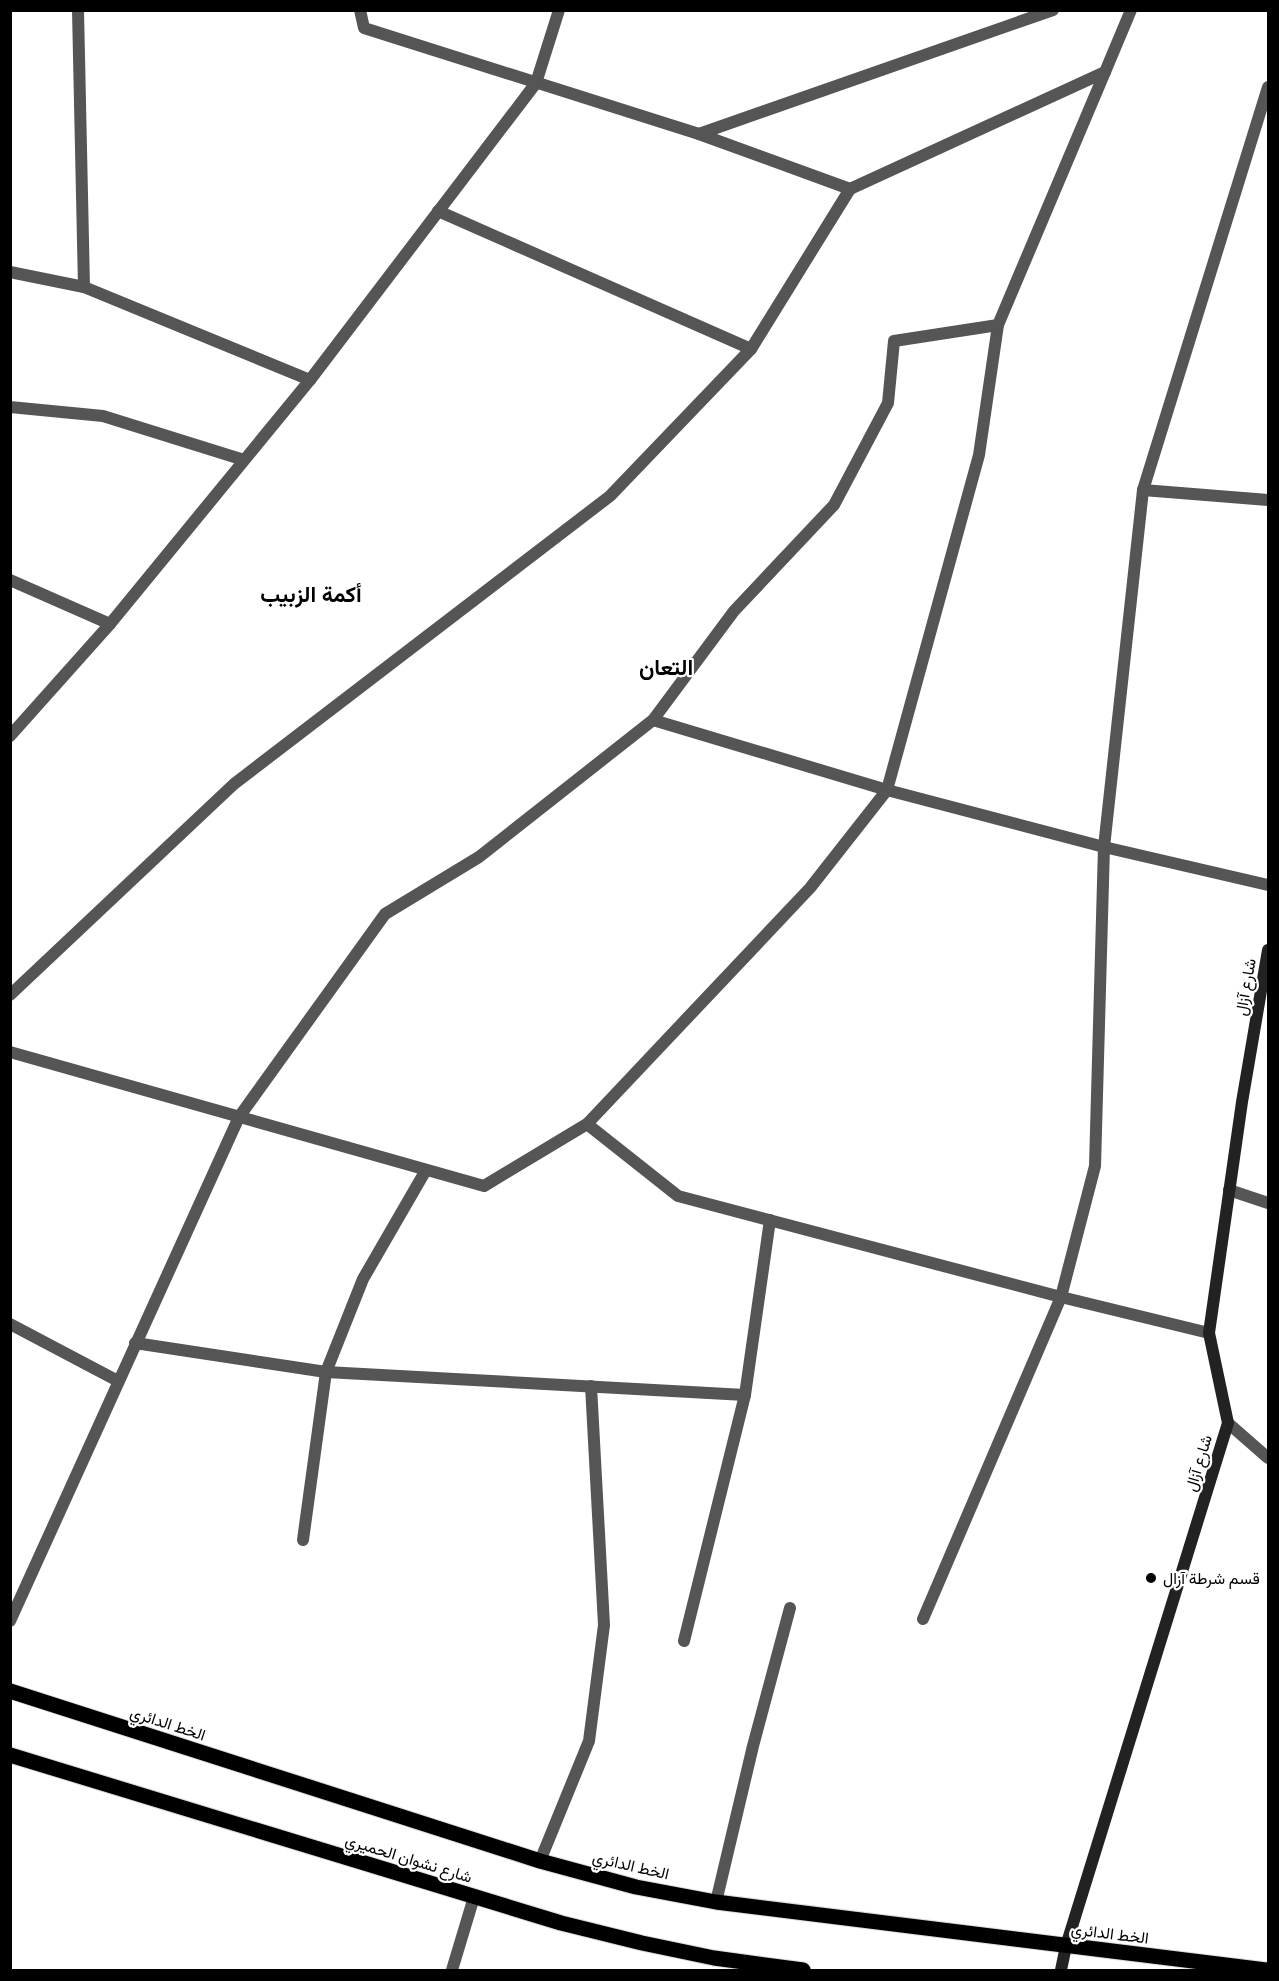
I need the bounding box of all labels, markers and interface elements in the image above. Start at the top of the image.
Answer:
district label: أكمة الزبيب [260,582,362,610]
district label: التعان [639,656,693,683]
street label: شارع آزال [1232,957,1262,1018]
street label: شارع آزال [1182,1433,1218,1494]
place label: قسم شرطة آزال [1163,1570,1260,1590]
marker: قسم شرطة آزال [1144,1571,1158,1585]
street label: الخط الدائري [127,1703,208,1748]
street label: شارع نشوان الحميري [342,1831,474,1891]
street label: الخط الدائري [590,1848,671,1887]
street label: الخط الدائري [1070,1920,1150,1952]

